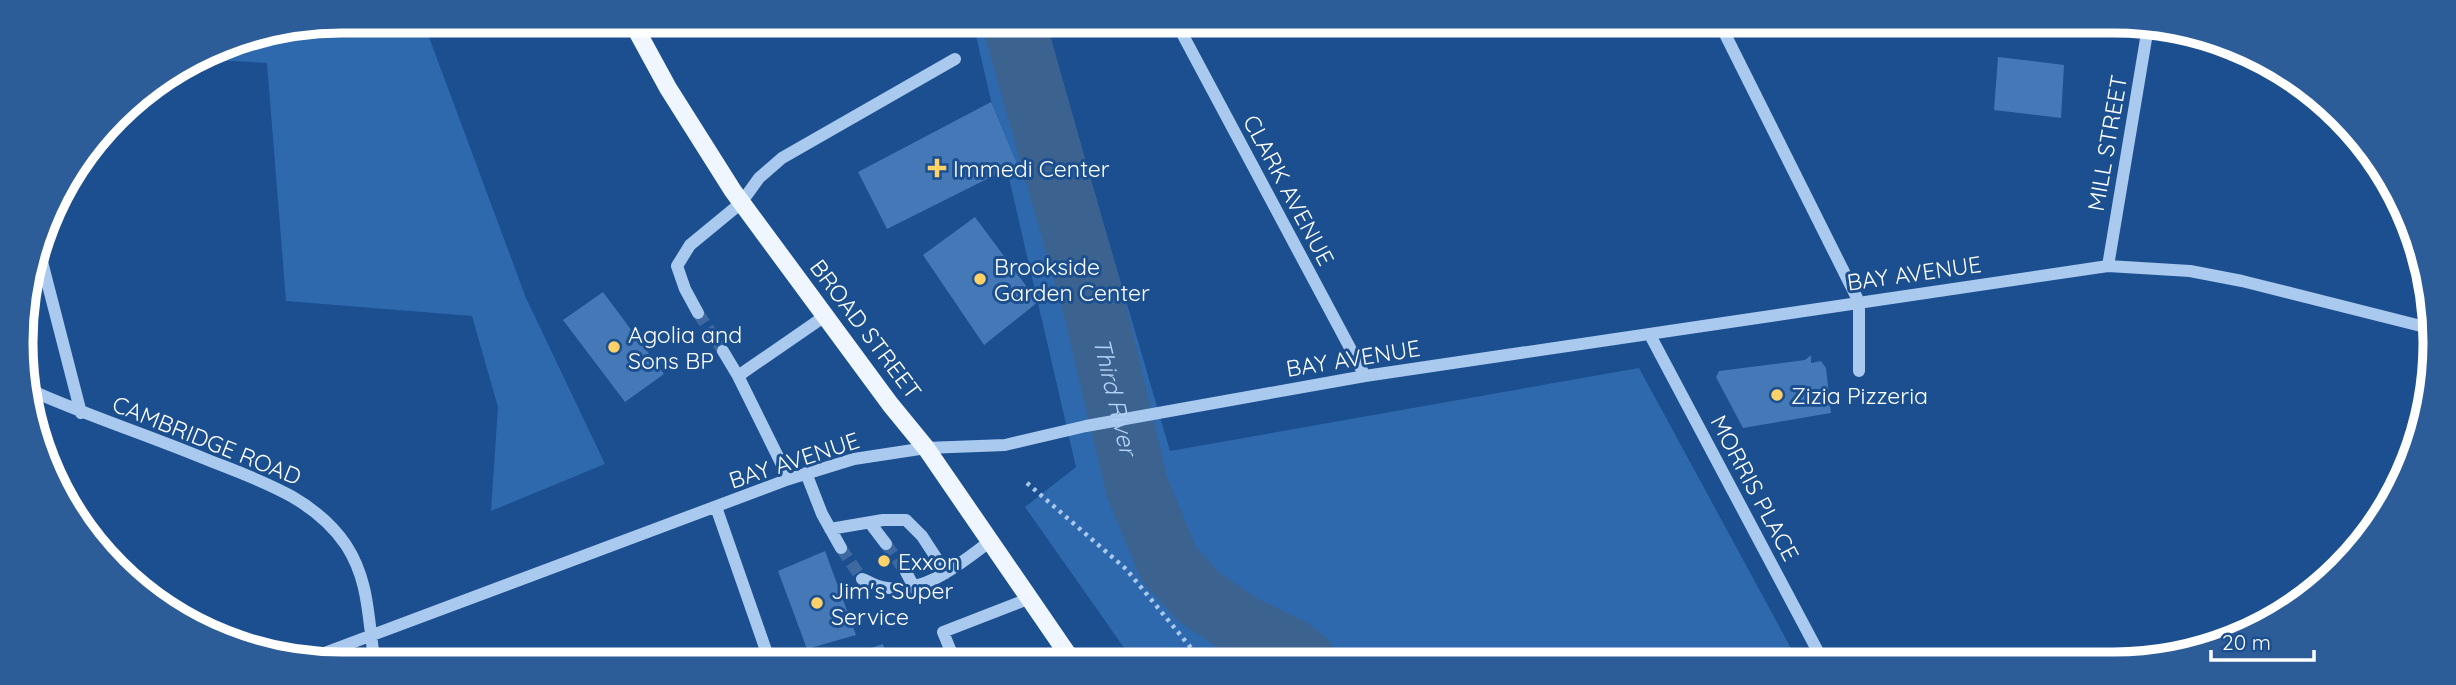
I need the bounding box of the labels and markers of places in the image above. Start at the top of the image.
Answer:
place label: Immedi Center [953,154,1110,183]
marker: Immedi Center [927,158,947,178]
place label: Brookside Garden Center [994,252,1150,307]
marker: Brookside Garden Center [972,271,988,287]
place label: Agolia and Sons BP [628,320,742,375]
marker: Agolia and Sons BP [606,339,622,355]
place label: Zizia Pizzeria [1791,381,1928,410]
marker: Zizia Pizzeria [1769,387,1785,403]
place label: Exxon [898,547,960,576]
marker: Exxon [876,553,892,569]
place label: Jim's Super Service [831,576,954,631]
marker: Jim's Super Service [809,595,825,611]

